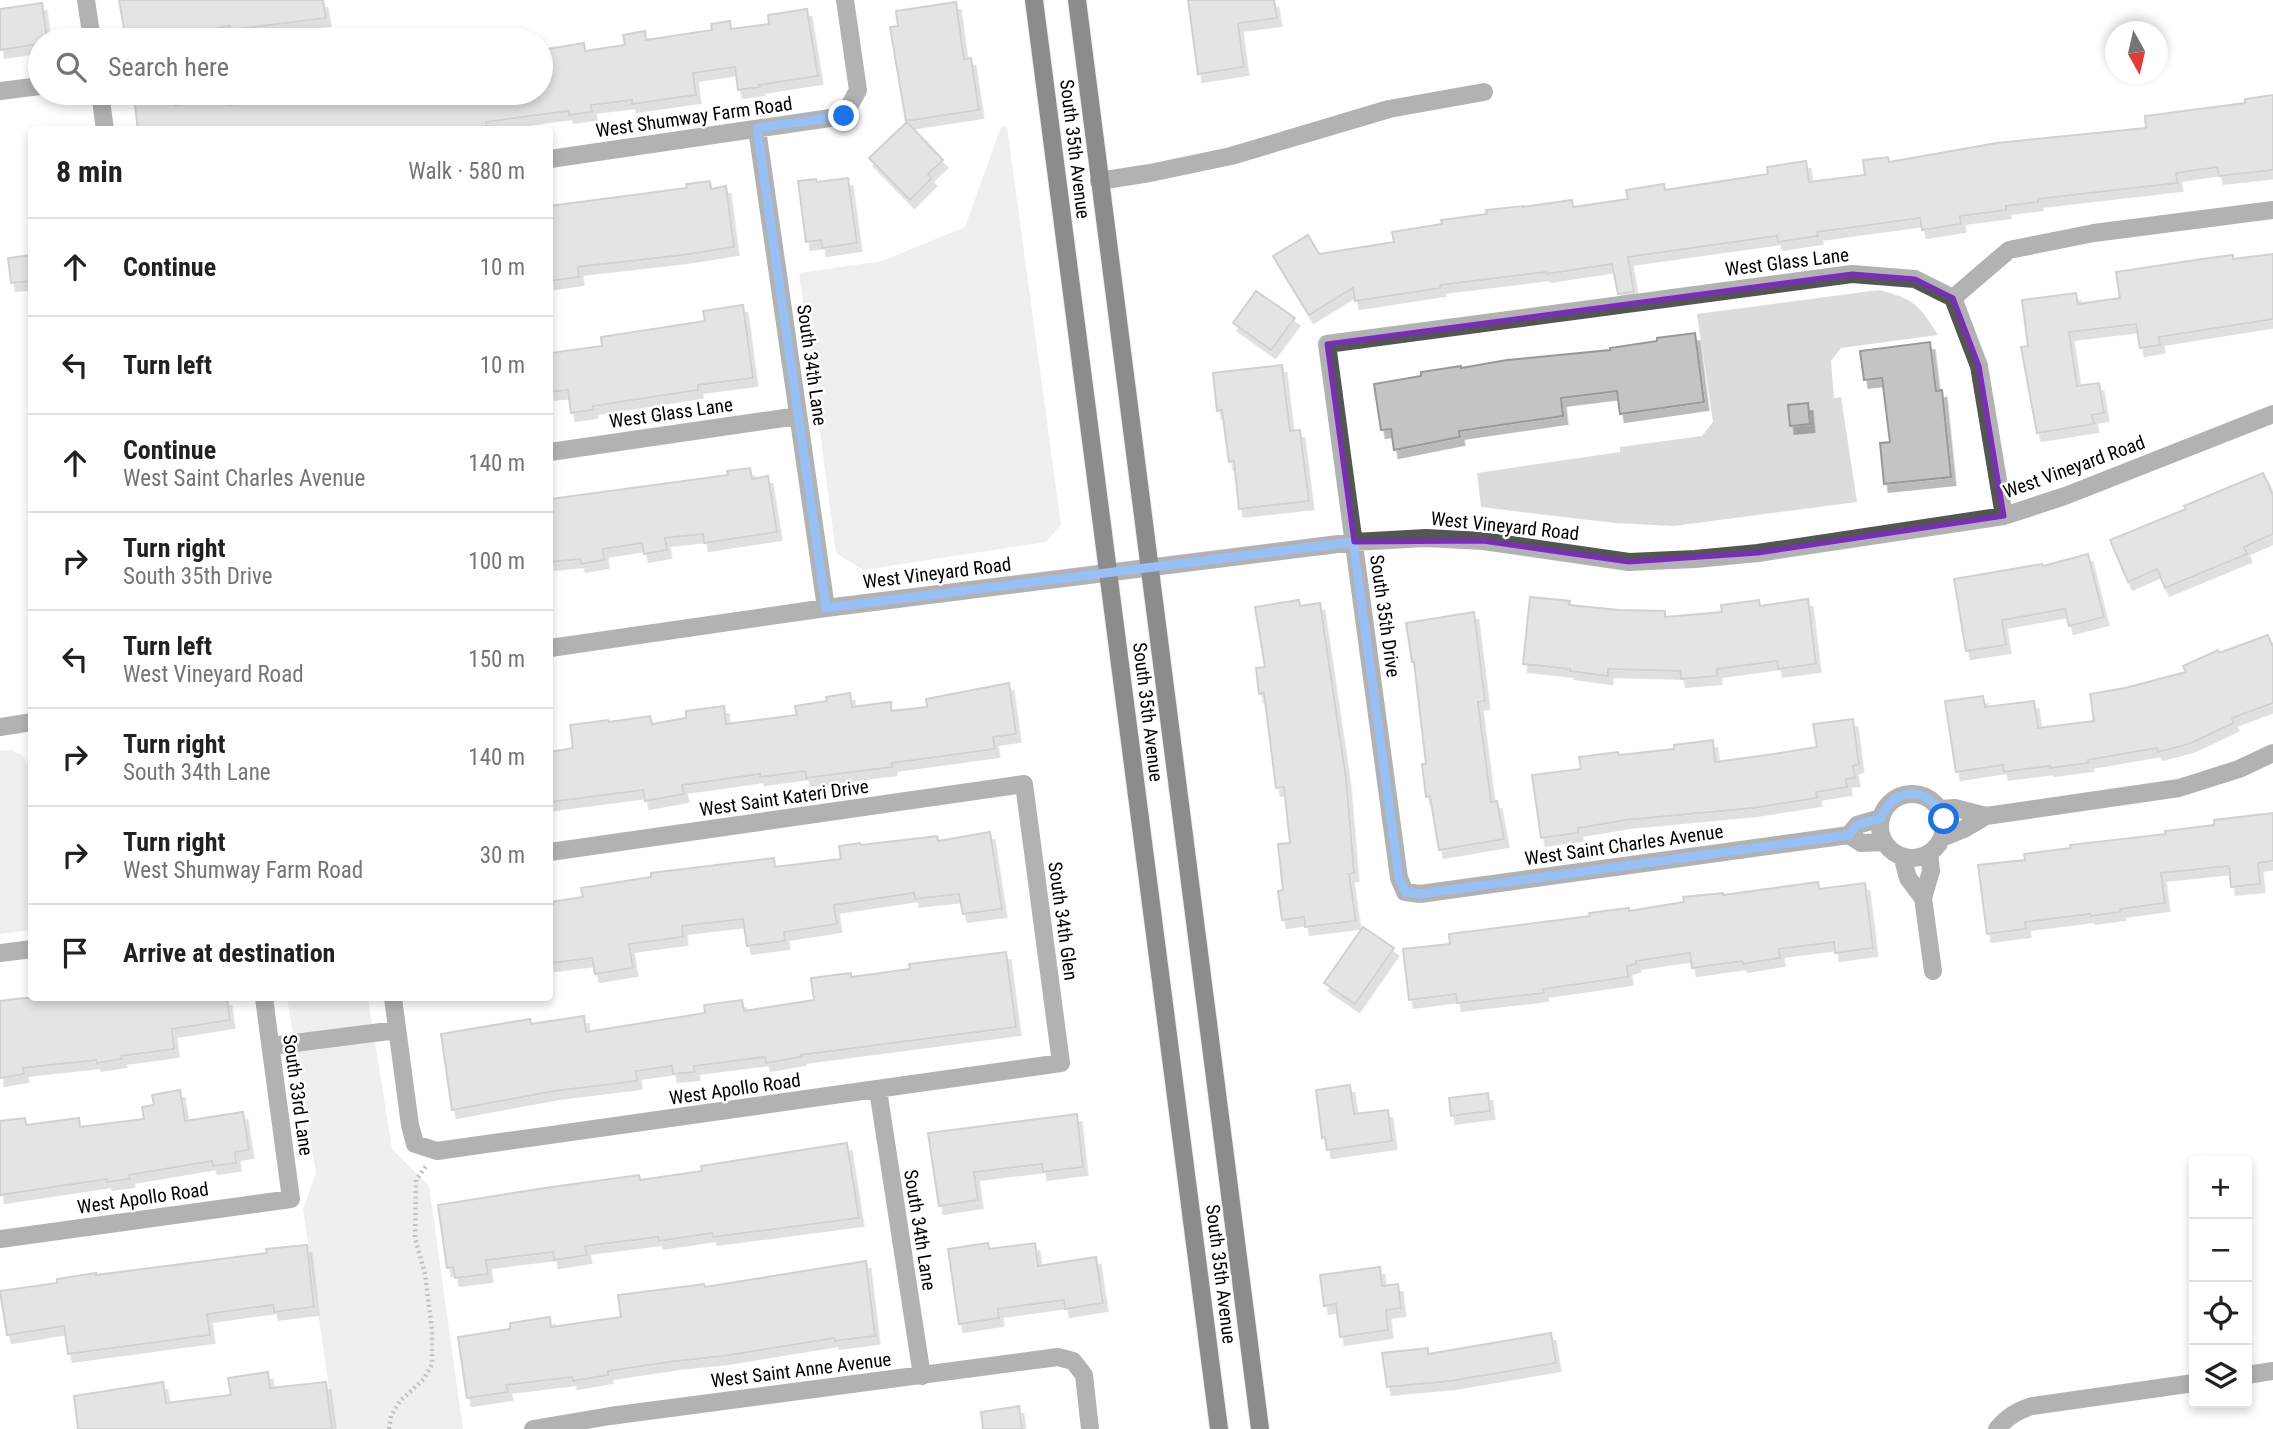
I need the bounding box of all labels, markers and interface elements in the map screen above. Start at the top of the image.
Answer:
north arrow [2105,21,2168,84]
search box [28,28,553,105]
icon: search [52,48,90,86]
text: Search here [108,52,229,82]
street label: South 35th Avenue [1055,78,1095,220]
street label: West Shumway Farm Road [594,92,794,142]
route end [828,100,859,131]
text: 8 min [56,154,123,189]
text: Walk · 580 m [408,158,525,185]
street label: West Glass Lane [1724,243,1850,281]
icon: ahead [56,248,94,286]
text: Continue [123,252,216,282]
text: 10 m [480,254,525,281]
street label: South 34th Lane [792,303,832,427]
icon: left [56,346,94,384]
text: Turn left [123,350,212,380]
text: 10 m [480,352,525,379]
street label: West Glass Lane [608,393,734,433]
street label: West Vineyard Road [2000,431,2148,503]
text: Continue [123,435,216,465]
icon: ahead [56,444,94,482]
text: 140 m [468,450,525,477]
text: West Saint Charles Avenue [123,465,365,492]
street label: West Vineyard Road [1430,507,1580,545]
text: Turn right [123,533,225,563]
icon: right [56,542,94,580]
text: 100 m [468,548,525,575]
street label: West Vineyard Road [862,552,1012,594]
street label: South 35th Drive [1365,553,1405,679]
text: South 35th Drive [123,563,273,590]
text: Turn left [123,631,212,661]
icon: left [56,640,94,678]
street label: South 35th Avenue [1128,641,1168,783]
text: 150 m [468,646,525,673]
text: West Vineyard Road [123,661,304,688]
text: Turn right [123,729,225,759]
icon: right [56,738,94,776]
text: 140 m [468,744,525,771]
text: South 34th Lane [123,759,271,786]
street label: West Saint Kateri Drive [698,775,870,821]
route start [1928,803,1959,834]
street label: West Saint Charles Avenue [1523,820,1725,870]
text: Turn right [123,827,225,857]
icon: right [56,836,94,874]
text: 30 m [480,842,525,869]
text: West Shumway Farm Road [123,857,363,884]
street label: South 34th Glen [1043,860,1083,982]
icon: arrive [56,934,94,972]
text: Arrive at destination [123,938,335,968]
street label: South 33rd Lane [278,1033,318,1157]
street label: West Apollo Road [668,1068,802,1110]
map controls [2189,1156,2252,1408]
button: + [2189,1156,2252,1219]
street label: South 34th Lane [899,1168,941,1292]
street label: West Apollo Road [76,1177,210,1219]
street label: South 35th Avenue [1201,1203,1241,1345]
button: − [2189,1219,2252,1282]
button: locate [2189,1282,2252,1345]
button: layers [2189,1345,2252,1408]
street label: West Saint Anne Avenue [709,1348,893,1392]

